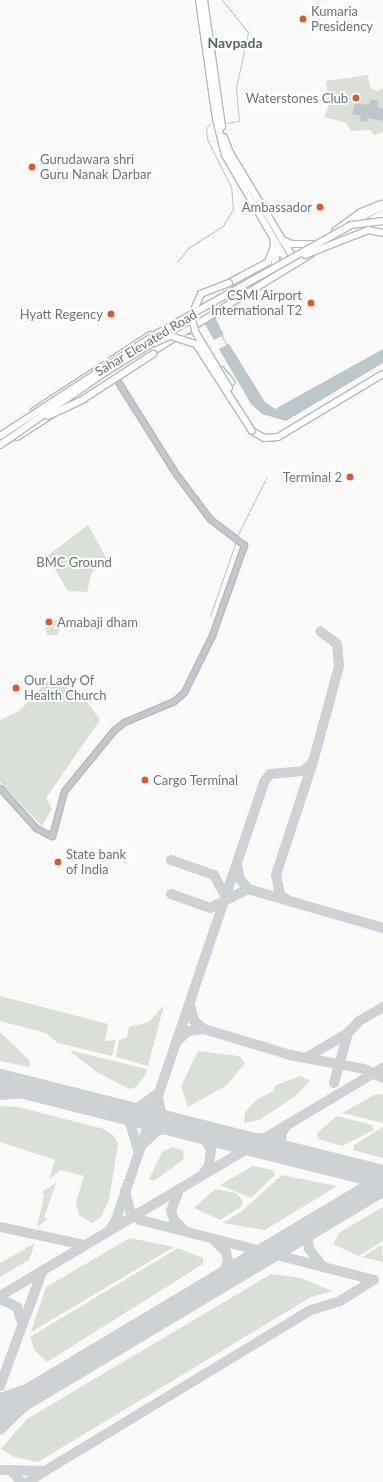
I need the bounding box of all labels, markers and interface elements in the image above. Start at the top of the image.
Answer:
place label: Kumaria Presidency [311,4,373,35]
marker: Kumaria Presidency [298,14,308,24]
district label: Navpada [207,35,263,51]
place label: Waterstones Club [246,90,348,106]
marker: Waterstones Club [351,93,361,103]
place label: Gurudawara shri Guru Nanak Darbar [40,152,151,183]
marker: Gurudawara shri Guru Nanak Darbar [27,162,37,172]
place label: Ambassador [242,199,312,215]
marker: Ambassador [315,202,325,212]
place label: CSMI Airport International T2 [211,288,302,319]
marker: CSMI Airport International T2 [305,297,317,309]
place label: Hyatt Regency [20,306,103,322]
street label: Sahar Elevated Road [92,306,200,380]
marker: Hyatt Regency [106,309,116,319]
place label: Terminal 2 [283,469,342,485]
marker: Terminal 2 [345,472,355,482]
park label: BMC Ground [36,554,112,570]
place label: Amabaji dham [57,614,138,630]
marker: Amabaji dham [44,617,54,627]
place label: Our Lady Of Health Church [24,673,106,704]
marker: Our Lady Of Health Church [11,683,21,693]
place label: Cargo Terminal [153,772,238,788]
marker: Cargo Terminal [140,775,150,785]
place label: State bank of India [66,847,126,878]
marker: State bank of India [53,857,63,867]

